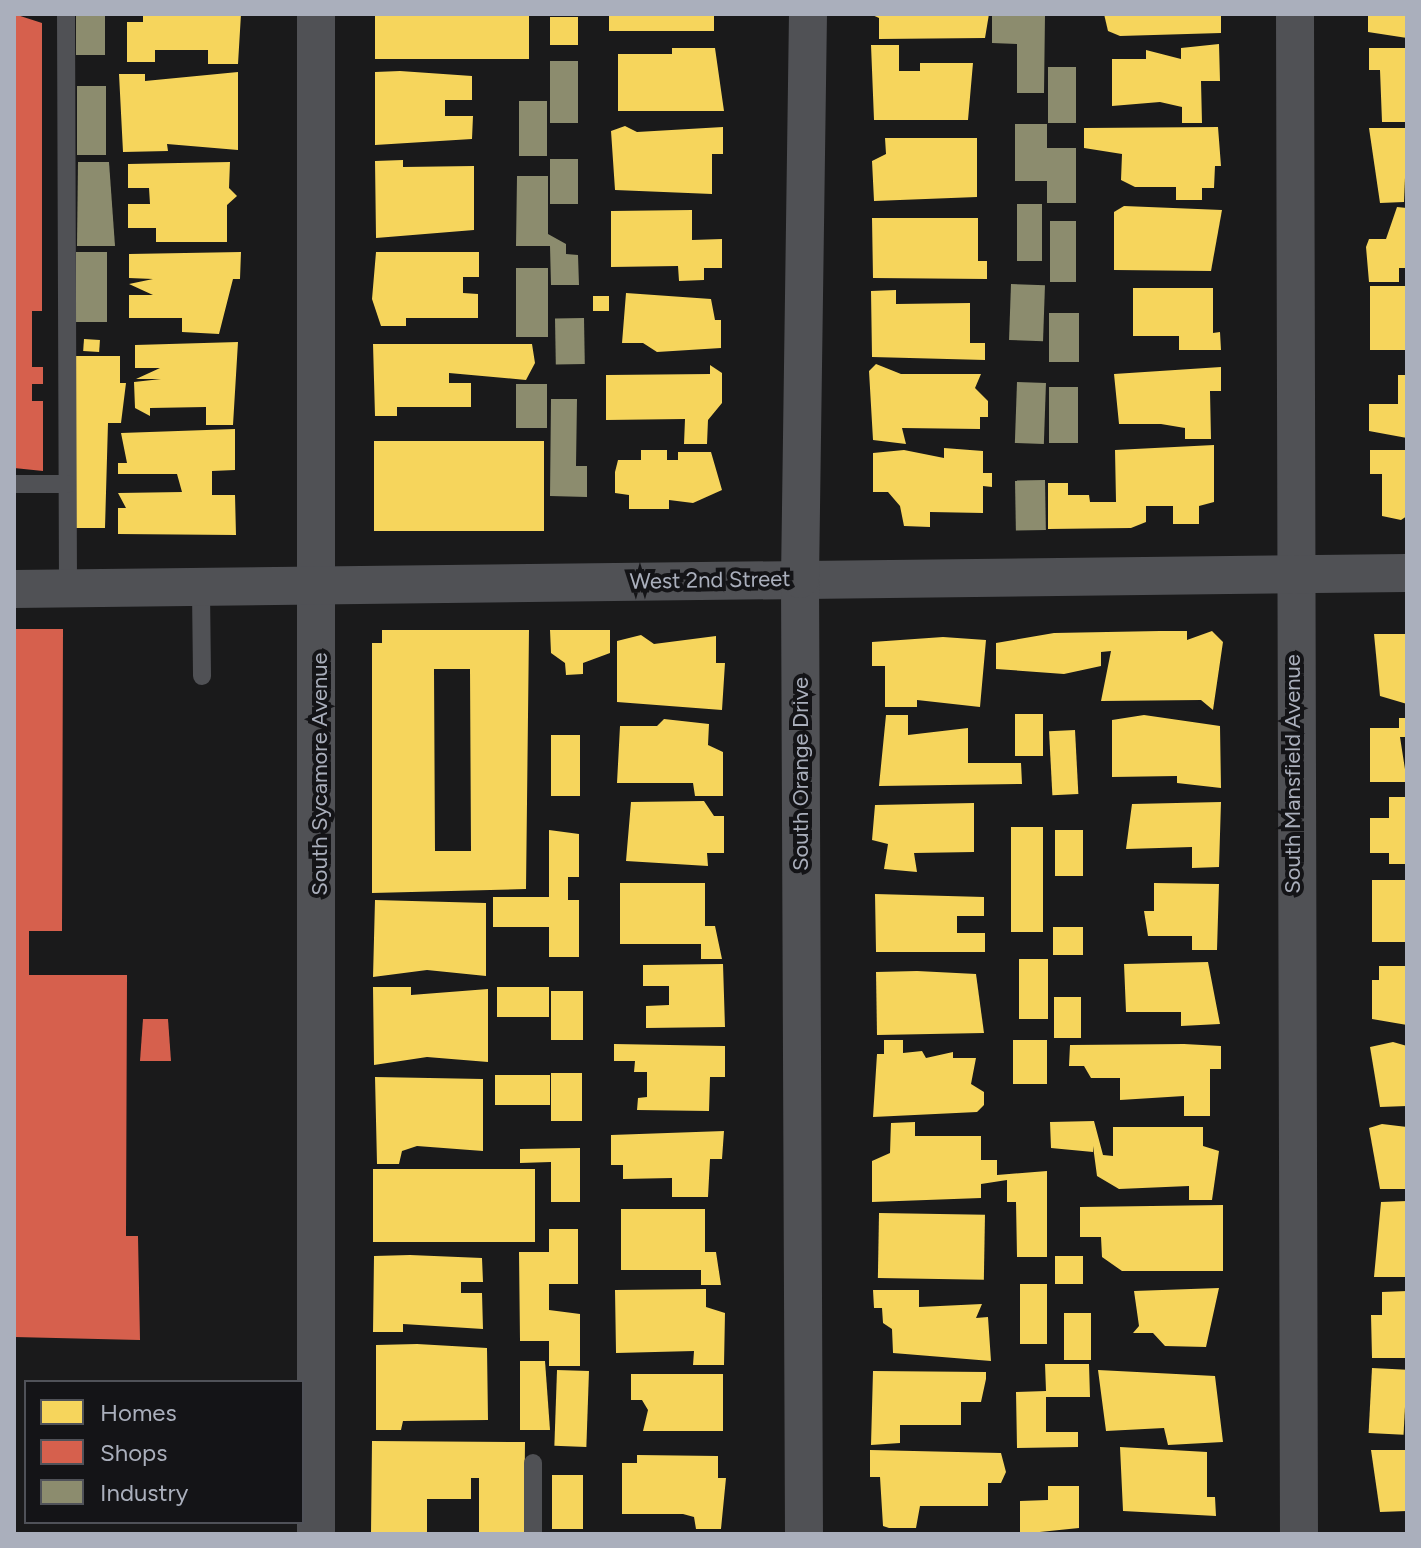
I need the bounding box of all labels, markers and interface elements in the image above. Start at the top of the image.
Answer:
street label: West 2nd Street [629,565,791,595]
street label: South Sycamore Avenue [307,652,333,896]
street label: South Mansfield Avenue [1280,654,1306,894]
street label: South Orange Drive [788,677,814,871]
legend [24,1380,304,1524]
text: Homes [100,1398,177,1427]
text: Shops [100,1438,167,1467]
text: Industry [100,1478,188,1507]

